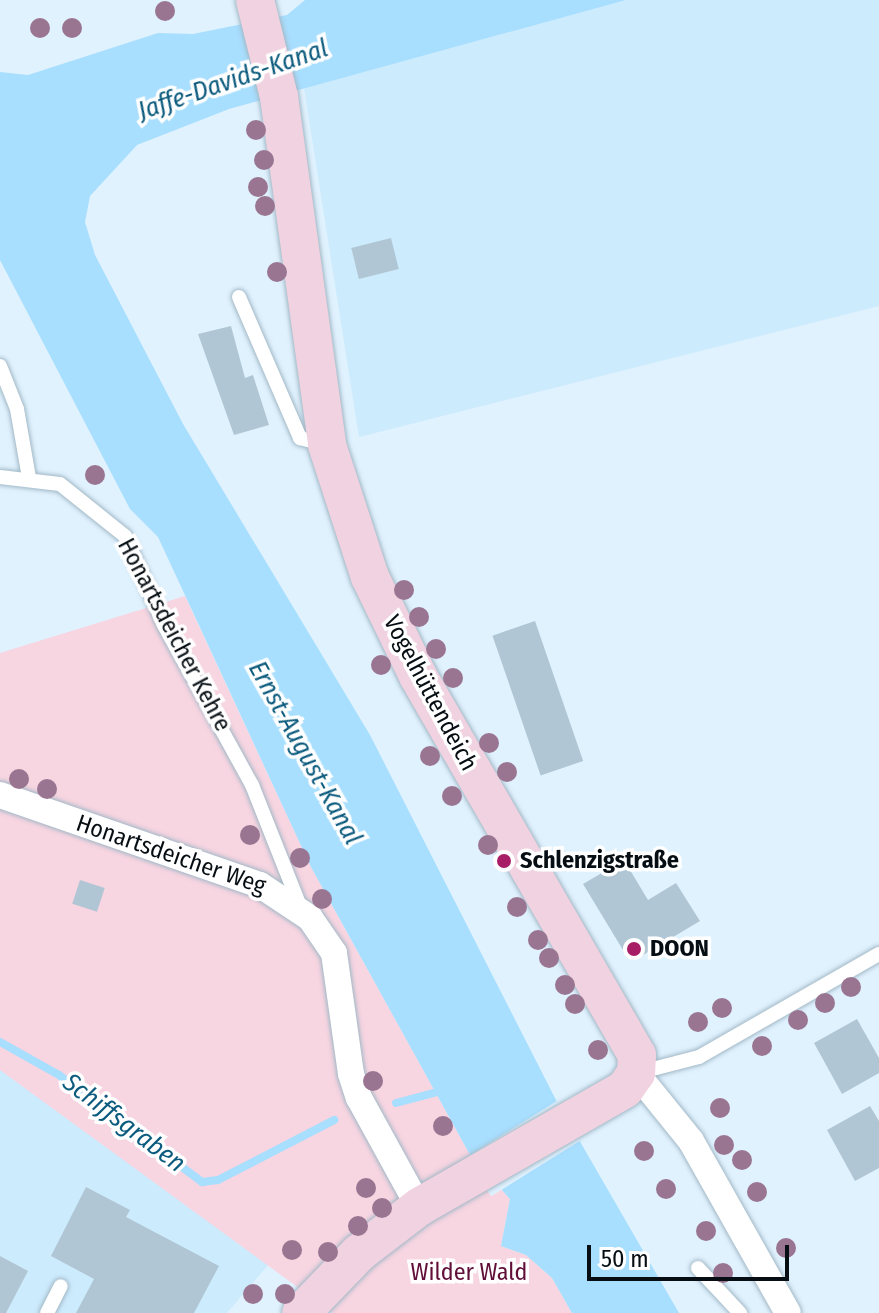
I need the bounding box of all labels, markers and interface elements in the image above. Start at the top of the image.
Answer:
water label: Jaffe-Davids-Kanal [134,33,332,127]
street label: Honartsdeicher Kehre [111,534,237,736]
street label: Vogelhüttendeich [377,610,483,776]
water label: Ernst-August-Kanal [242,656,368,850]
street label: Honartsdeicher Weg [72,809,270,901]
place label: Schlenzigstraße [520,847,679,875]
marker: Schlenzigstraße [495,852,513,870]
place label: DOON [650,935,709,963]
marker: DOON [625,940,643,958]
water label: Schiffsgraben [57,1067,191,1179]
scale bar [591,1229,793,1279]
text: 50 m [601,1245,649,1273]
park label: Wilder Wald [411,1259,527,1287]

